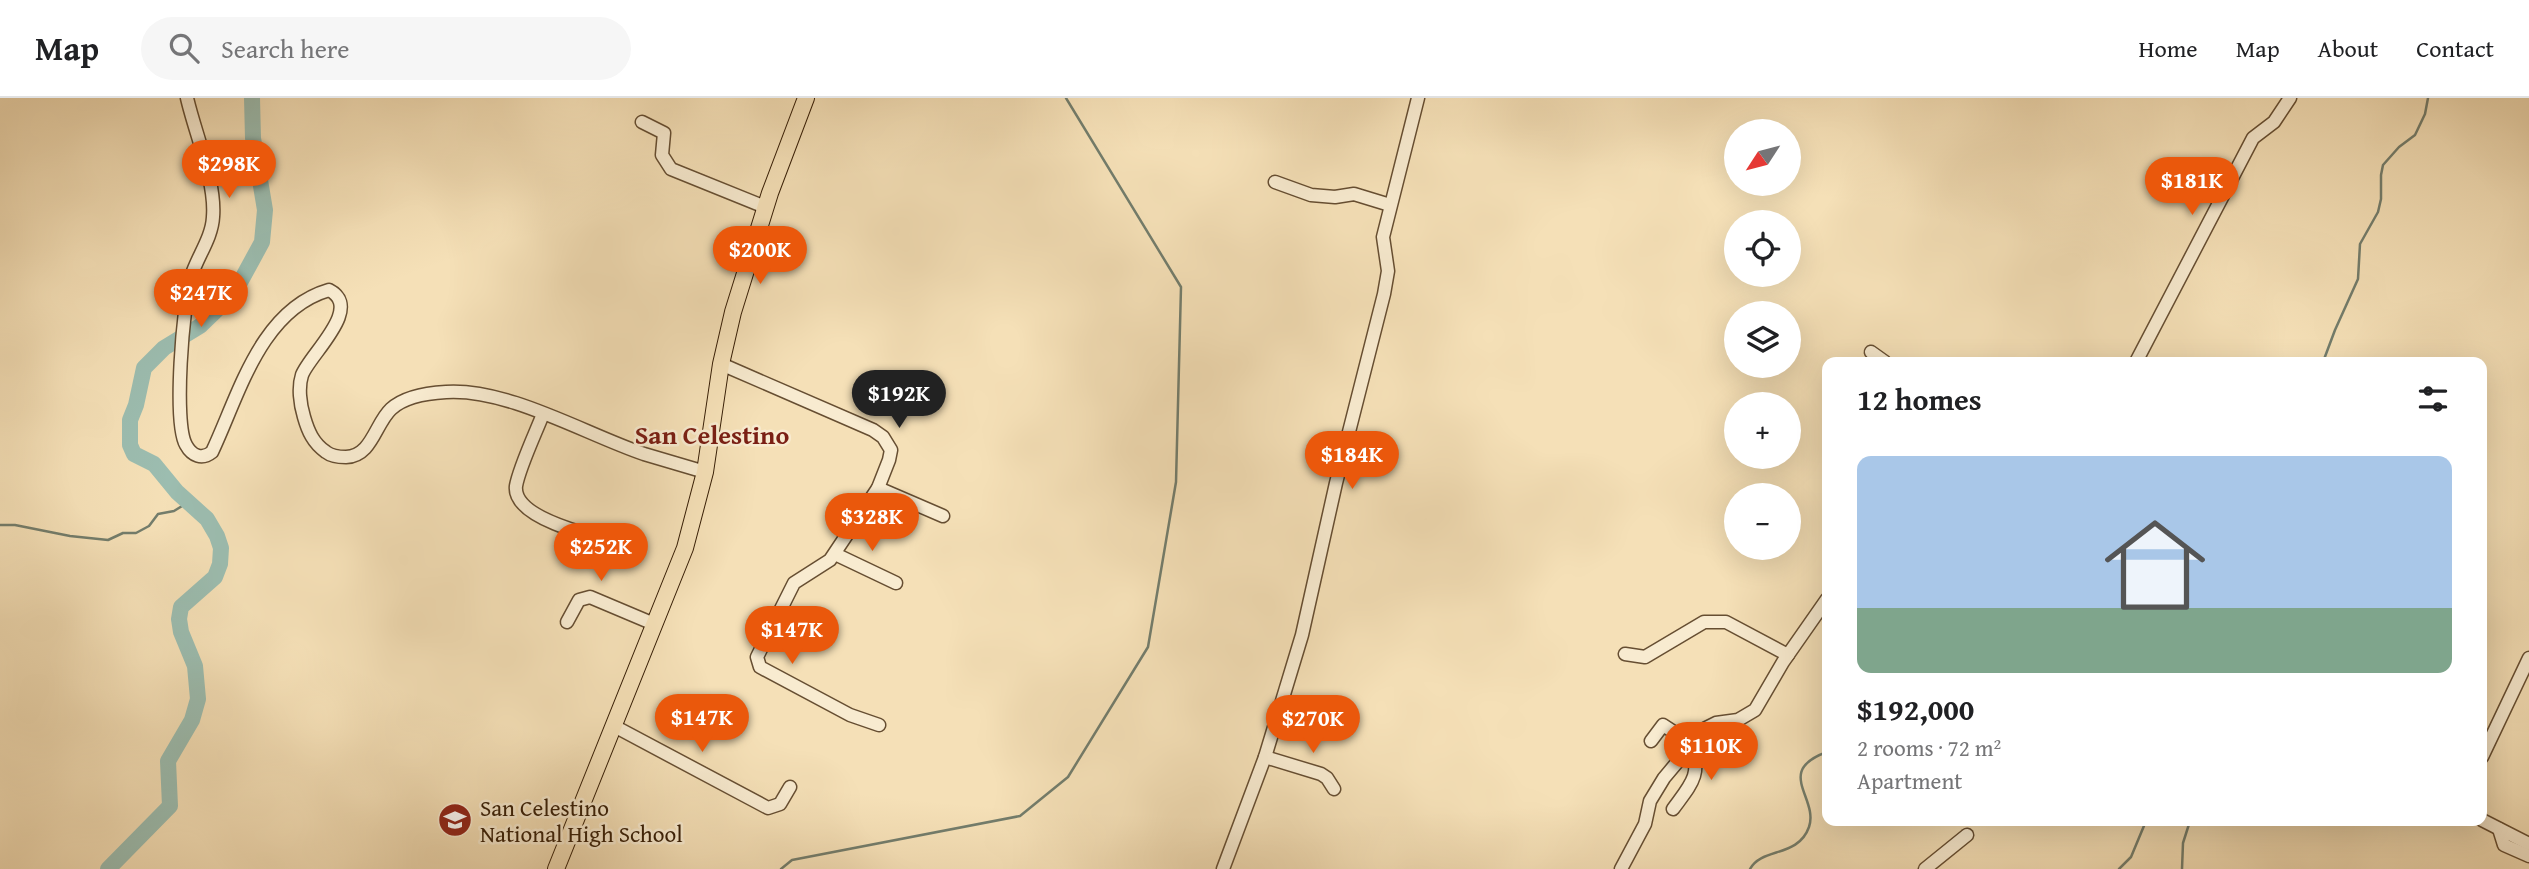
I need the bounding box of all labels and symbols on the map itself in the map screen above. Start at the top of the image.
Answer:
north arrow [1724,119,1801,196]
pin: $298K [180,140,278,200]
pin: $181K [2143,158,2241,217]
pin: $200K [711,226,809,286]
pin: $247K [152,270,250,329]
pin: $192K [850,370,948,430]
district label: San Celestino [635,415,789,454]
pin: $184K [1303,432,1401,491]
pin: $328K [823,494,921,553]
pin: $252K [552,524,650,583]
pin: $147K [743,606,841,666]
pin: $147K [653,694,751,754]
pin: $270K [1264,696,1362,755]
pin: $110K [1662,722,1760,782]
place label: San Celestino National High School [480,791,683,850]
school or university icon: San Celestino National High School [436,801,474,839]

